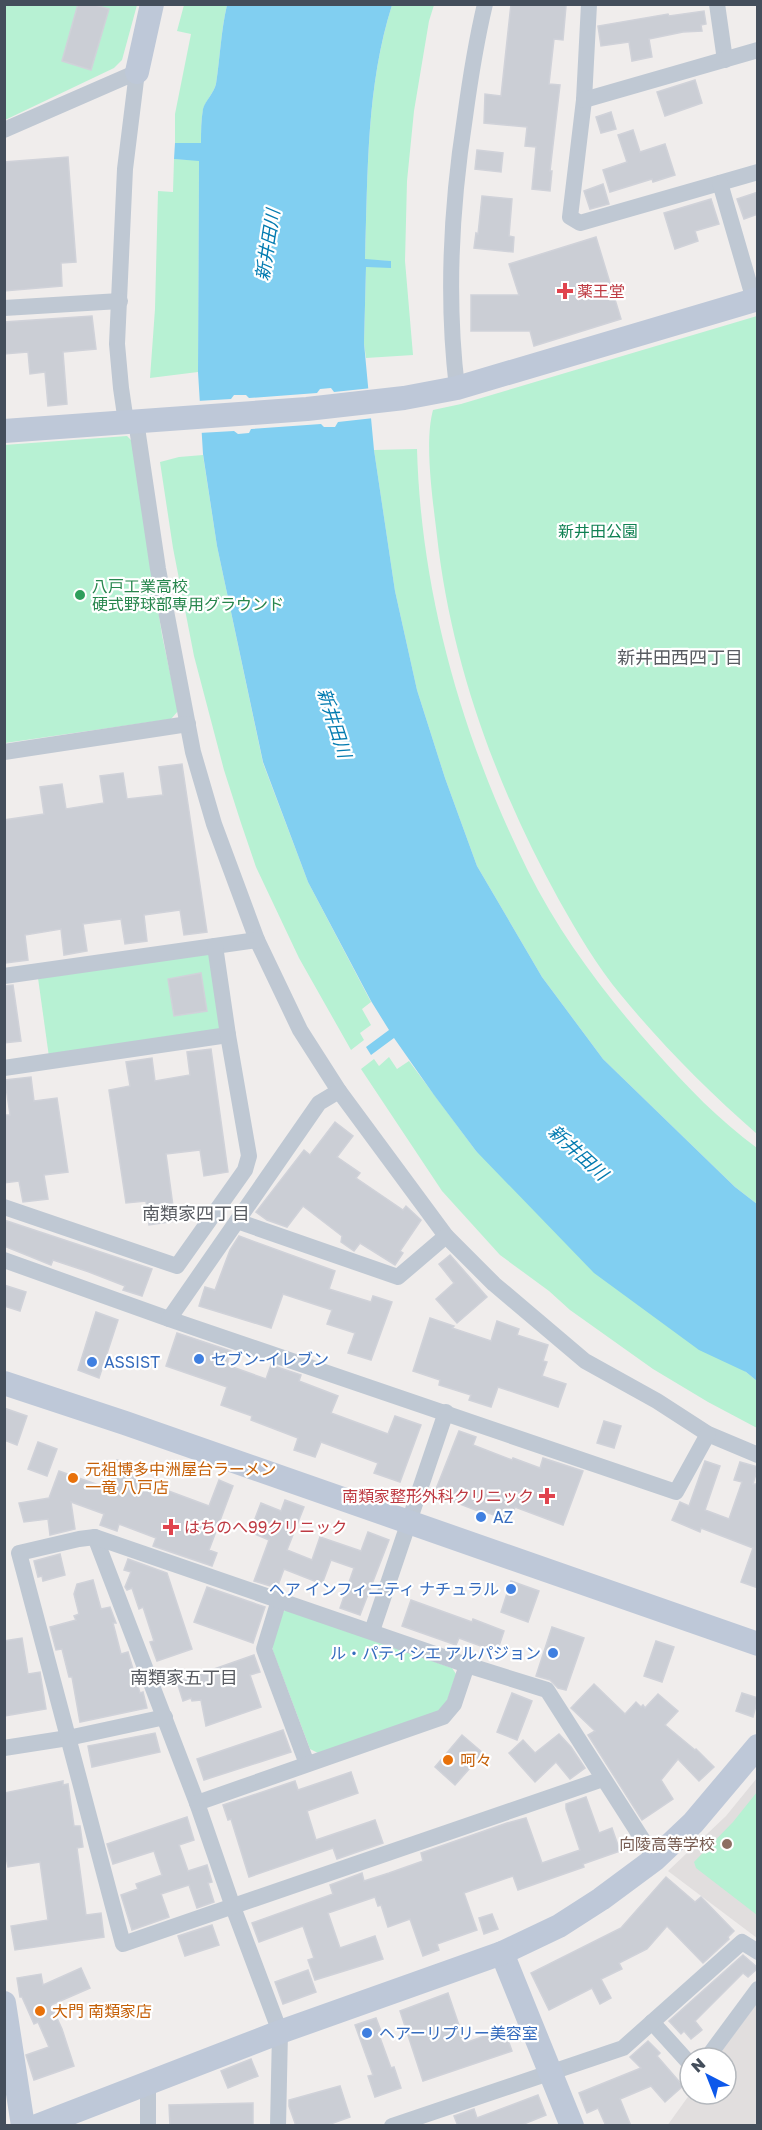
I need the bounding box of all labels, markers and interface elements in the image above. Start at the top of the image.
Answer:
water label: 新井田川 [251,206,284,282]
place label: 薬王堂 [577,281,625,301]
marker: 薬王堂 [558,284,572,298]
park label: 新井田公園 [558,521,638,541]
place label: 八戸工業高校 硬式野球部専用グラウンド [92,576,284,614]
marker: 八戸工業高校 硬式野球部専用グラウンド [73,588,87,602]
district label: 新井田西四丁目 [617,646,743,668]
water label: 新井田川 [313,685,357,762]
water label: 新井田川 [545,1120,614,1186]
district label: 南類家四丁目 [142,1202,250,1224]
place label: セブン-イレブン [211,1349,329,1369]
place label: ASSIST [104,1352,160,1372]
marker: セブン-イレブン [192,1352,206,1366]
marker: ASSIST [85,1355,99,1369]
place label: 元祖博多中洲屋台ラーメン 一竜 八戸店 [85,1459,276,1497]
marker: 元祖博多中洲屋台ラーメン 一竜 八戸店 [66,1471,80,1485]
place label: 南類家整形外科クリニック [342,1486,534,1506]
marker: 南類家整形外科クリニック [538,1487,556,1505]
place label: AZ [493,1507,513,1527]
marker: AZ [474,1510,488,1524]
place label: はちのへ99クリニック [184,1517,347,1537]
marker: はちのへ99クリニック [162,1518,180,1536]
place label: ヘア インフィニティ ナチュラル [269,1579,499,1599]
marker: ヘア インフィニティ ナチュラル [504,1582,518,1596]
place label: ル・パティシエ アルパジョン [330,1643,541,1663]
marker: ル・パティシエ アルパジョン [546,1646,560,1660]
district label: 南類家五丁目 [130,1666,238,1688]
place label: 呵々 [460,1750,492,1770]
marker: 呵々 [441,1753,455,1767]
place label: 向陵高等学校 [619,1834,715,1854]
marker: 向陵高等学校 [720,1837,734,1851]
place label: 大門 南類家店 [52,2001,152,2021]
marker: 大門 南類家店 [33,2004,47,2018]
place label: ヘアーリプリー美容室 [379,2023,538,2043]
marker: ヘアーリプリー美容室 [360,2026,374,2040]
north arrow [678,2046,738,2106]
text: N [687,2053,709,2076]

